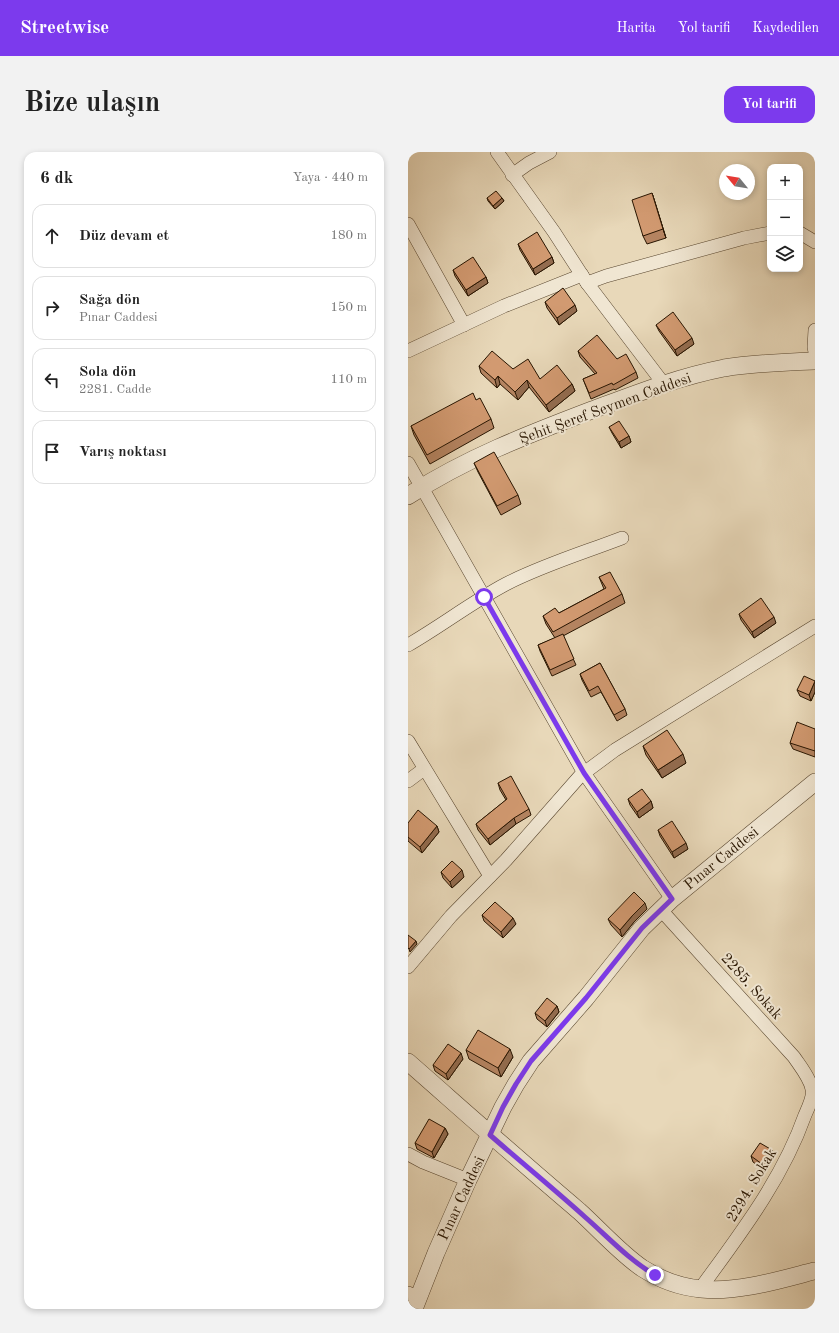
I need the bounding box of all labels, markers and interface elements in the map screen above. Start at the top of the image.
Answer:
text: Streetwise [20,19,109,38]
text: Harita [616,21,656,35]
text: Yol tarifi [678,21,730,35]
text: Kaydedilen [752,21,819,35]
button: Yol tarifi [724,86,815,123]
text: Bize ulaşın [24,90,160,118]
north arrow [719,164,755,200]
map controls [767,164,803,272]
button: + [767,164,803,200]
text: 6 dk [40,170,73,187]
text: Yaya · 440 m [293,171,368,184]
button: − [767,200,803,236]
icon: ahead [41,225,63,247]
text: Düz devam et [79,229,169,244]
text: 180 m [330,229,367,242]
button: layers [767,236,803,272]
text: Sağa dön [79,293,140,308]
icon: right [41,297,63,319]
text: 150 m [330,301,367,314]
text: Pınar Caddesi [79,311,158,324]
text: Sola dön [79,365,136,380]
icon: left [41,369,63,391]
street label: Şehit Şeref Seymen Caddesi [517,371,694,448]
text: 110 m [330,373,367,386]
text: 2281. Cadde [79,383,151,396]
icon: arrive [41,441,63,463]
text: Varış noktası [79,445,167,460]
route start [475,588,493,606]
street label: Pınar Caddesi [682,825,762,894]
street label: 2285. Sokak [718,951,784,1023]
street label: 2294. Sokak [724,1146,780,1225]
street label: Pınar Caddesi [436,1154,488,1243]
route end [646,1266,664,1284]

